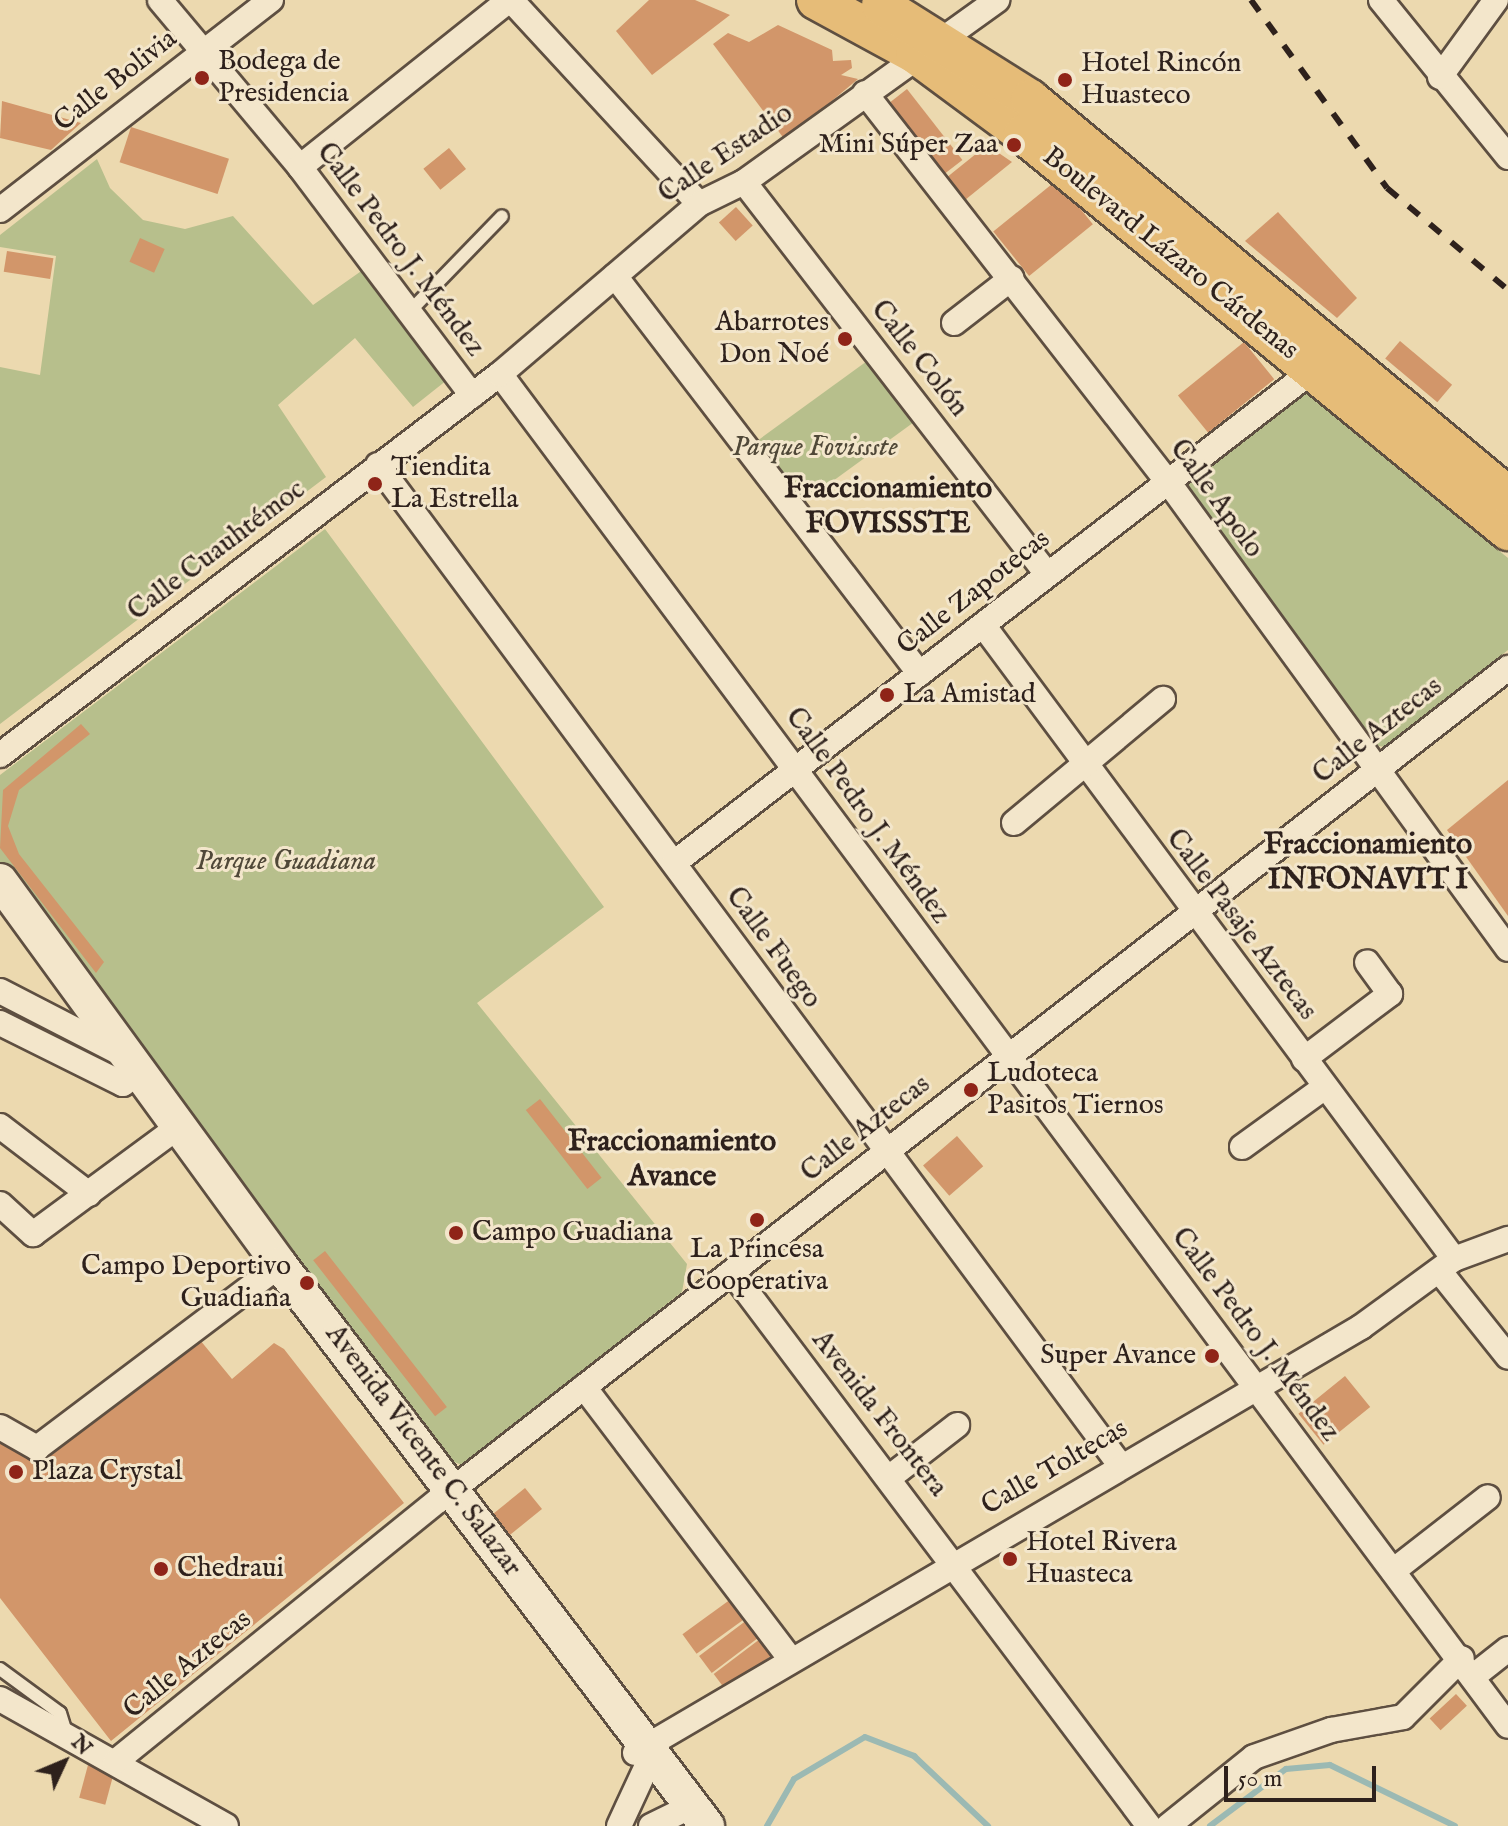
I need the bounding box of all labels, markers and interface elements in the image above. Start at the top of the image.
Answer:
street label: Calle Bolivia [48,23,184,139]
place label: Bodega de Presidencia [218,45,349,111]
place label: Hotel Rincón Huasteco [1081,47,1241,113]
marker: Bodega de Presidencia [193,69,211,87]
marker: Hotel Rincón Huasteco [1056,71,1074,89]
street label: Calle Estadio [653,97,799,211]
place label: Mini Súper Zaa [819,128,998,162]
marker: Mini Súper Zaa [1005,136,1023,154]
street label: Calle Pedro J. Méndez [309,137,491,363]
street label: Boulevard Lázaro Cárdenas [1035,140,1305,368]
street label: Calle Colón [863,294,975,424]
place label: Abarrotes Don Noé [715,306,829,372]
marker: Abarrotes Don Noé [836,330,854,348]
park label: Parque Fovissste [732,431,898,465]
street label: Calle Apolo [1162,433,1270,565]
place label: Tiendita La Estrella [391,451,519,517]
district label: Fraccionamiento FOVISSSTE [784,471,992,542]
street label: Calle Cuauhtémoc [122,473,312,629]
marker: Tiendita La Estrella [366,475,384,493]
street label: Calle Zapotecas [891,523,1057,663]
street label: Calle Aztecas [1307,670,1449,792]
place label: La Amistad [903,678,1036,712]
marker: La Amistad [878,686,896,704]
street label: Calle Pedro J. Méndez [777,702,957,930]
street label: Calle Pasaje Aztecas [1158,823,1324,1027]
district label: Fraccionamiento INFONAVIT I [1264,827,1472,898]
park label: Parque Guadiana [196,845,376,879]
street label: Calle Fuego [718,881,828,1015]
place label: Ludoteca Pasitos Tiernos [987,1057,1164,1123]
street label: Calle Aztecas [795,1068,937,1190]
marker: Ludoteca Pasitos Tiernos [962,1081,980,1099]
district label: Fraccionamiento Avance [568,1124,776,1194]
marker: La Princesa Cooperativa [748,1211,766,1229]
place label: Campo Guadiana [472,1216,673,1250]
street label: Calle Pedro J. Méndez [1164,1222,1346,1448]
marker: Campo Guadiana [447,1224,465,1242]
place label: La Princesa Cooperativa [686,1233,828,1299]
place label: Campo Deportivo Guadiana [81,1250,291,1316]
marker: Campo Deportivo Guadiana [298,1274,316,1292]
street label: Avenida Vicente C. Salazar [317,1319,529,1583]
street label: Avenida Frontera [804,1324,954,1504]
place label: Super Avance [1040,1339,1196,1373]
marker: Super Avance [1203,1347,1221,1365]
street label: Calle Toltecas [976,1413,1134,1523]
place label: Plaza Crystal [32,1455,182,1489]
marker: Plaza Crystal [7,1463,25,1481]
place label: Hotel Rivera Huasteca [1026,1526,1177,1592]
marker: Hotel Rivera Huasteca [1001,1550,1019,1568]
place label: Chedraui [177,1552,284,1586]
marker: Chedraui [152,1560,170,1578]
street label: Calle Aztecas [117,1603,259,1727]
north arrow [24,1722,104,1802]
text: N [65,1729,98,1762]
scale bar [1228,1750,1380,1800]
text: 50 m [1238,1764,1282,1795]

